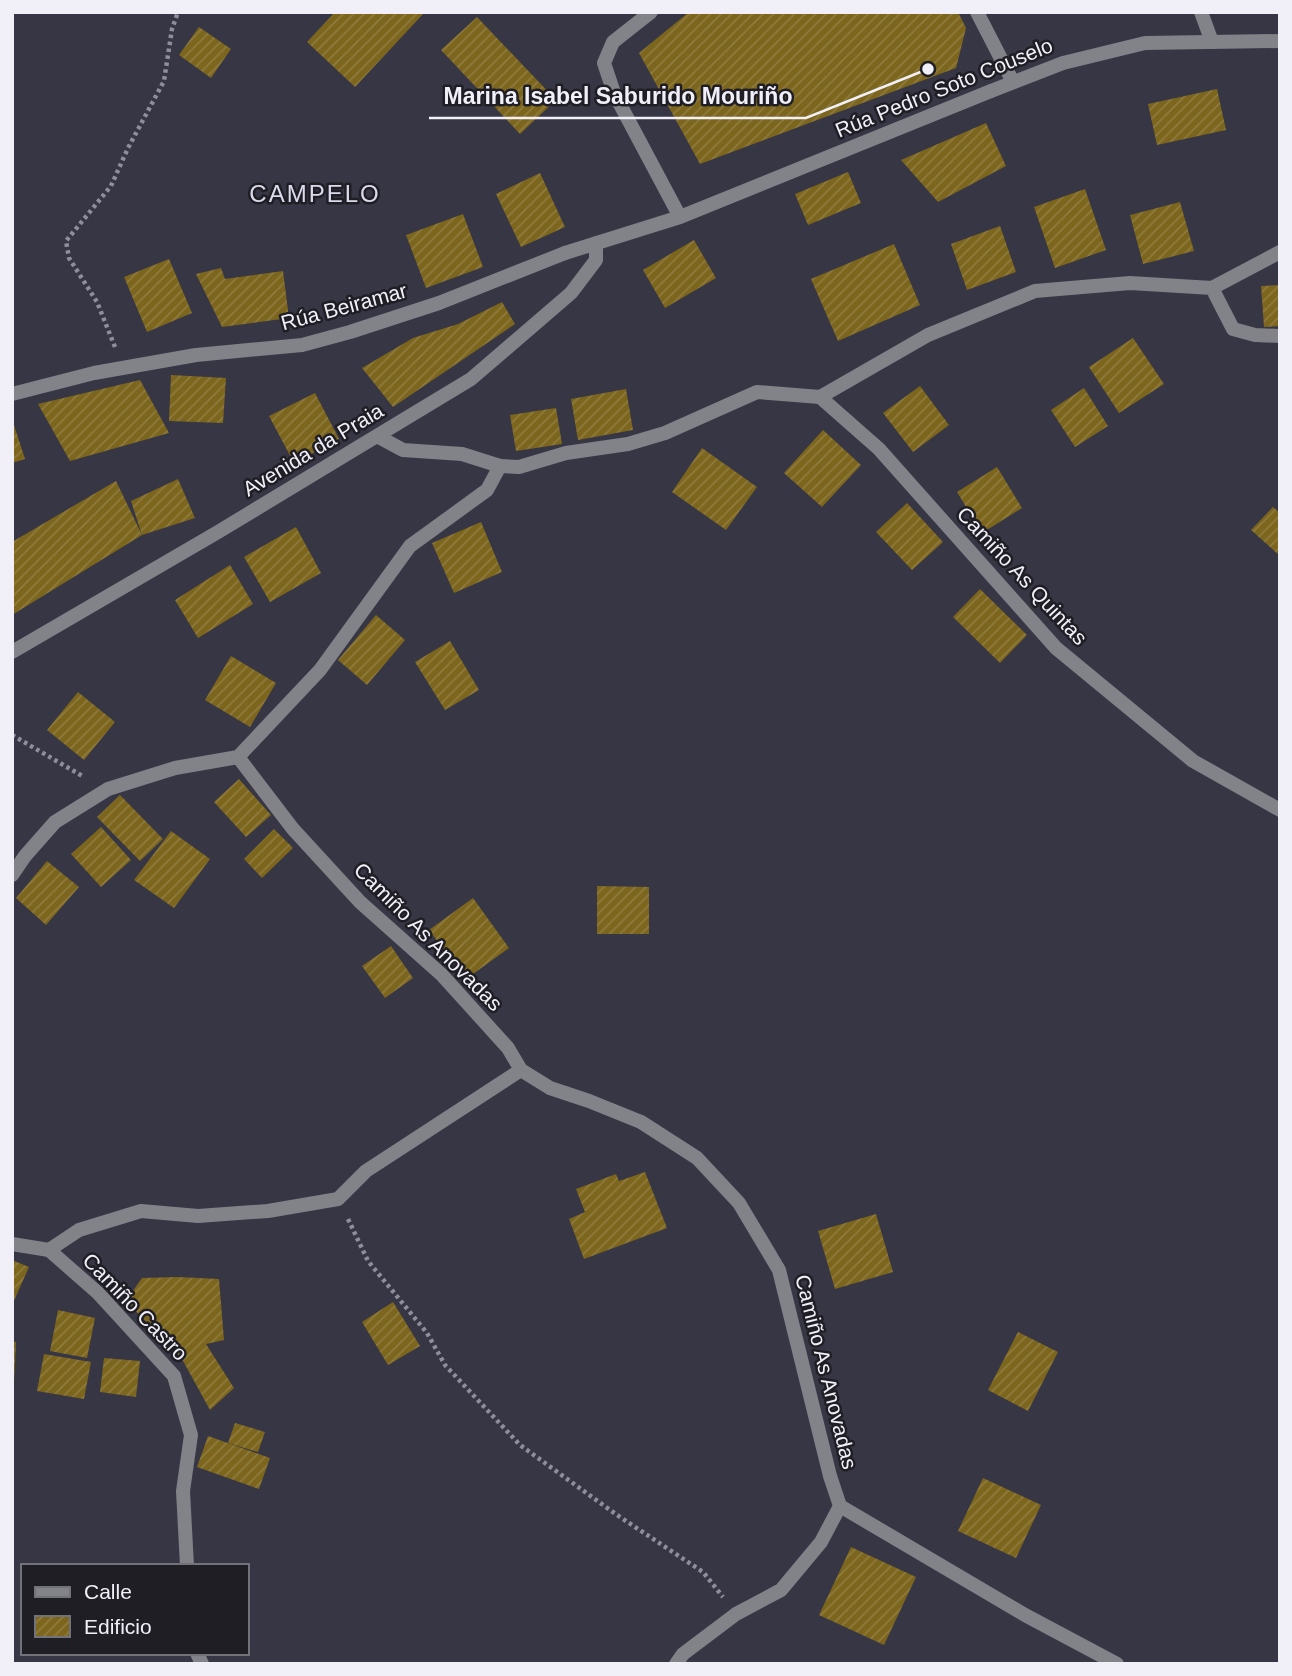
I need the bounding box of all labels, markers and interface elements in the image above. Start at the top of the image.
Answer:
street label: Rúa Pedro Soto Couselo [832,33,1056,142]
callout: Marina Isabel Saburido Mouriño [429,74,806,118]
text: Marina Isabel Saburido Mouriño [444,83,792,109]
district label: CAMPELO [249,180,381,207]
street label: Rúa Beiramar [278,279,409,334]
street label: Avenida da Praia [238,398,387,501]
street label: Camiño As Quintas [953,502,1092,649]
street label: Camiño As Anovadas [350,858,507,1015]
street label: Camiño Castro [78,1248,192,1365]
street label: Camiño As Anovadas [791,1272,862,1472]
legend [21,1564,248,1655]
text: Calle [84,1580,132,1603]
text: Edificio [84,1615,152,1638]

